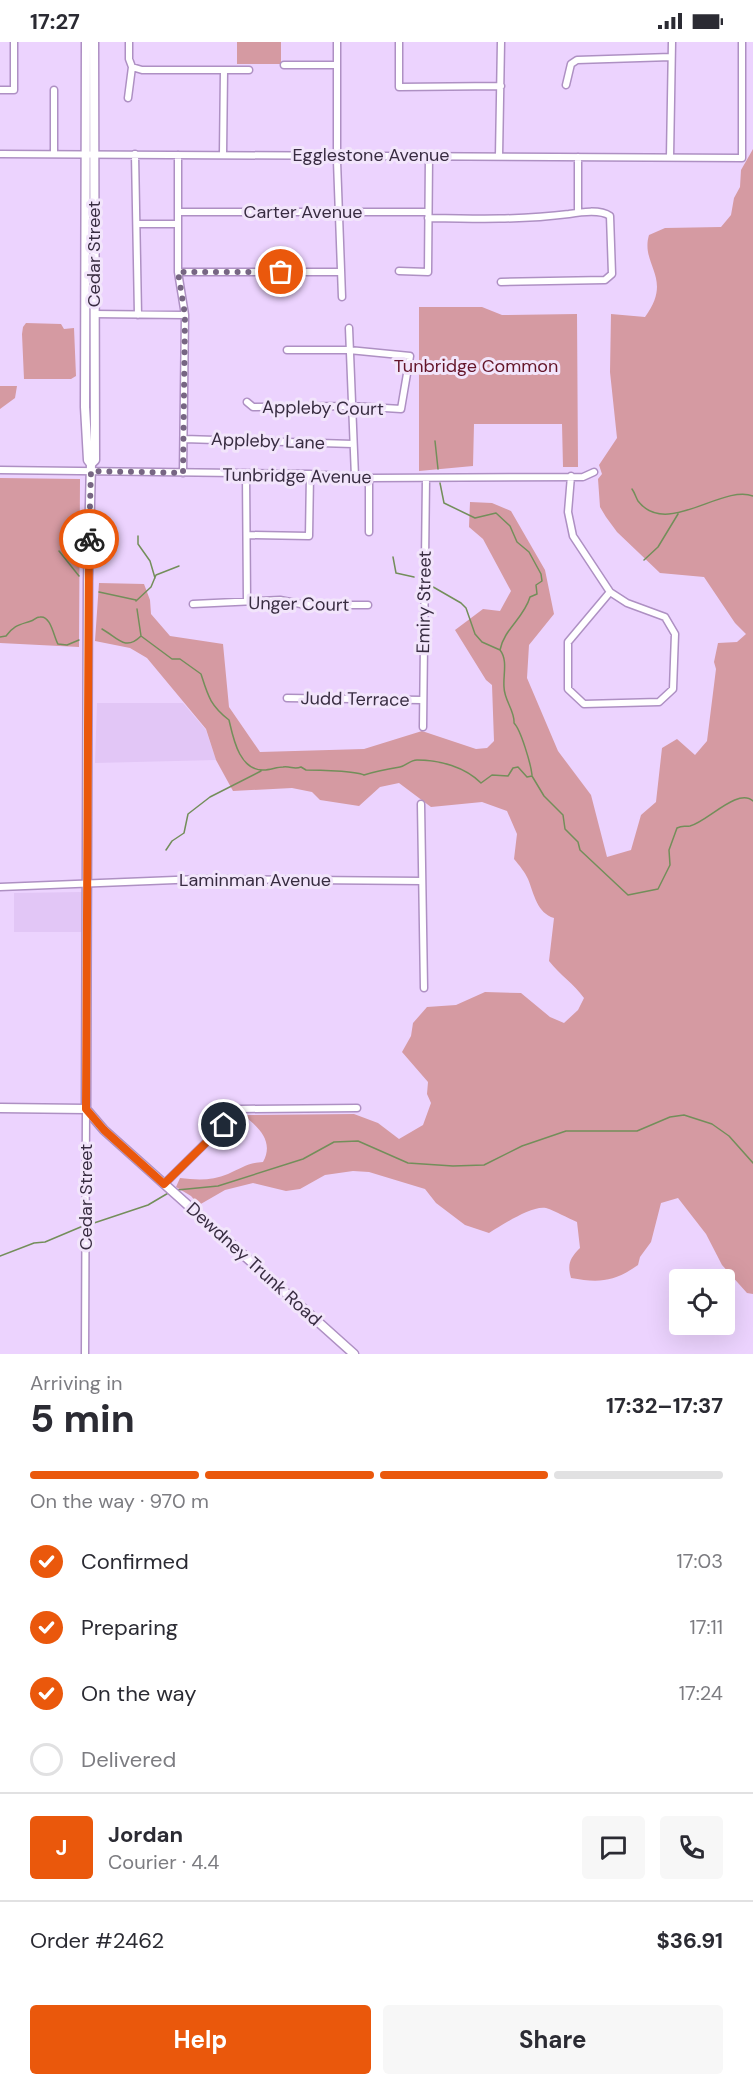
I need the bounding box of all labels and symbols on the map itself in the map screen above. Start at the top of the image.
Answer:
street label: Egglestone Avenue [292,143,450,167]
street label: Carter Avenue [244,200,363,224]
street label: Cedar Street [82,201,106,307]
pin [255,246,306,297]
park label: Tunbridge Common [394,354,558,378]
street label: Appleby Court [262,395,384,421]
street label: Appleby Lane [211,427,325,455]
street label: Tunbridge Avenue [222,463,372,489]
courier [59,509,119,569]
street label: Emiry Street [411,550,437,654]
street label: Unger Court [248,591,350,617]
street label: Judd Terrace [300,686,410,712]
street label: Laminman Avenue [179,868,331,892]
pin [198,1099,249,1150]
street label: Cedar Street [74,1144,98,1250]
street label: Dewdney Trunk Road [181,1197,327,1331]

